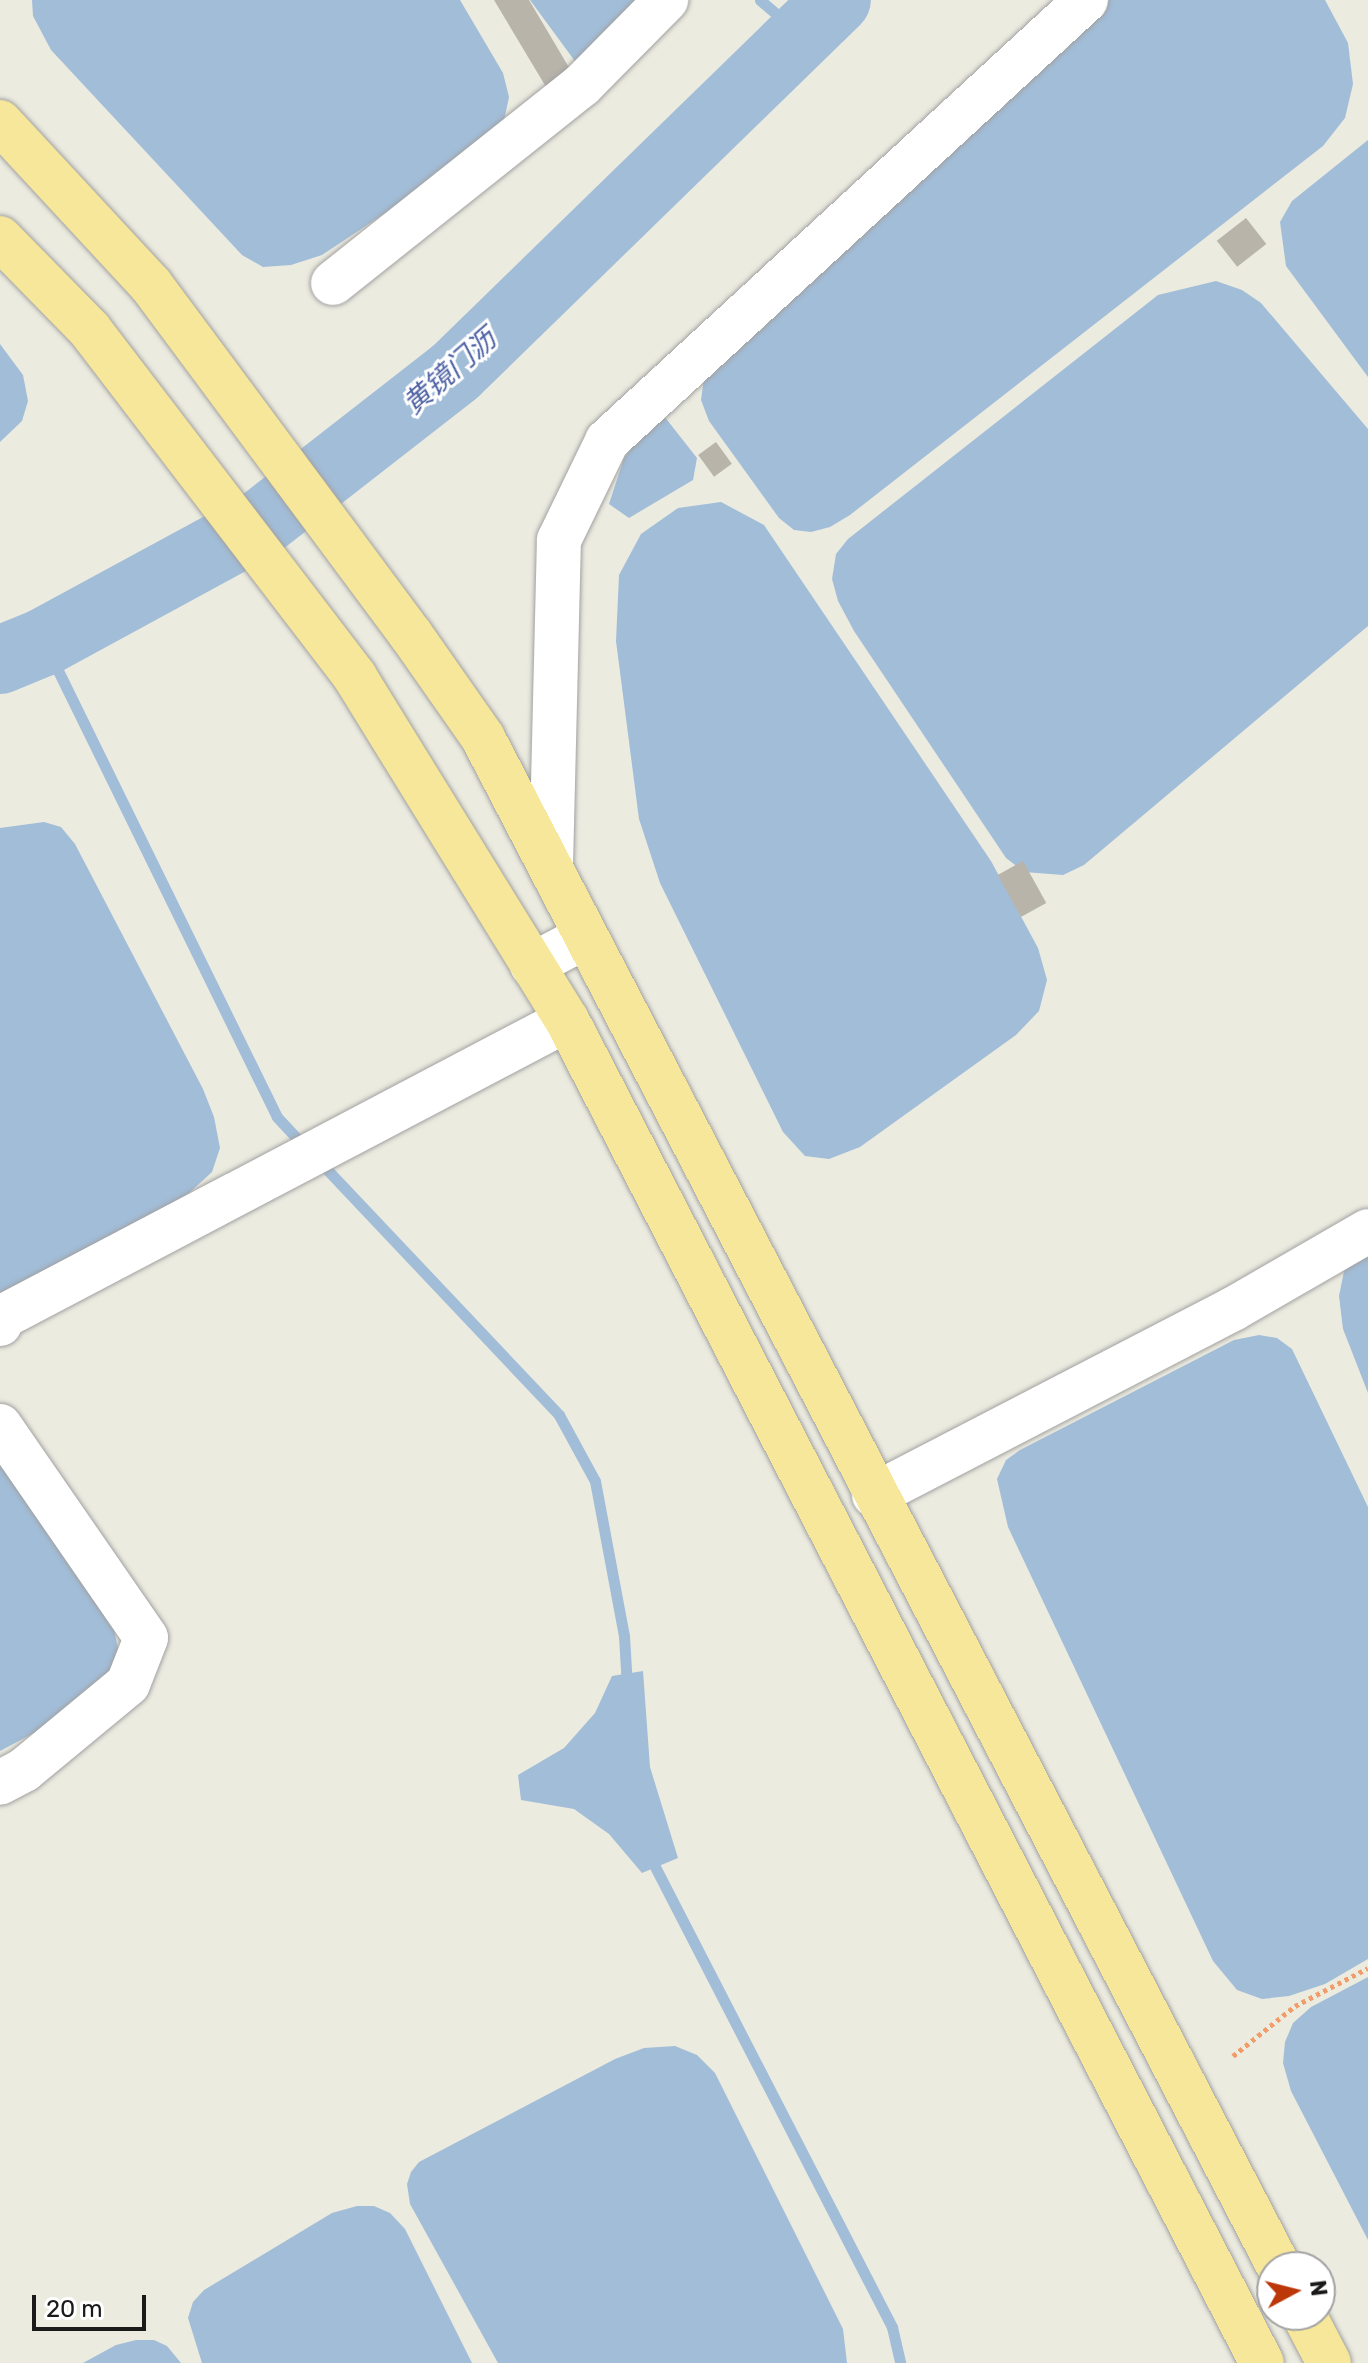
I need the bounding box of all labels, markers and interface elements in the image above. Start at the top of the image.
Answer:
water label: 黄镜门沥 [397,323,503,421]
north arrow [1256,2251,1336,2331]
scale bar [36,2279,150,2329]
text: N [1304,2279,1333,2298]
text: 20 m [46,2295,103,2323]

